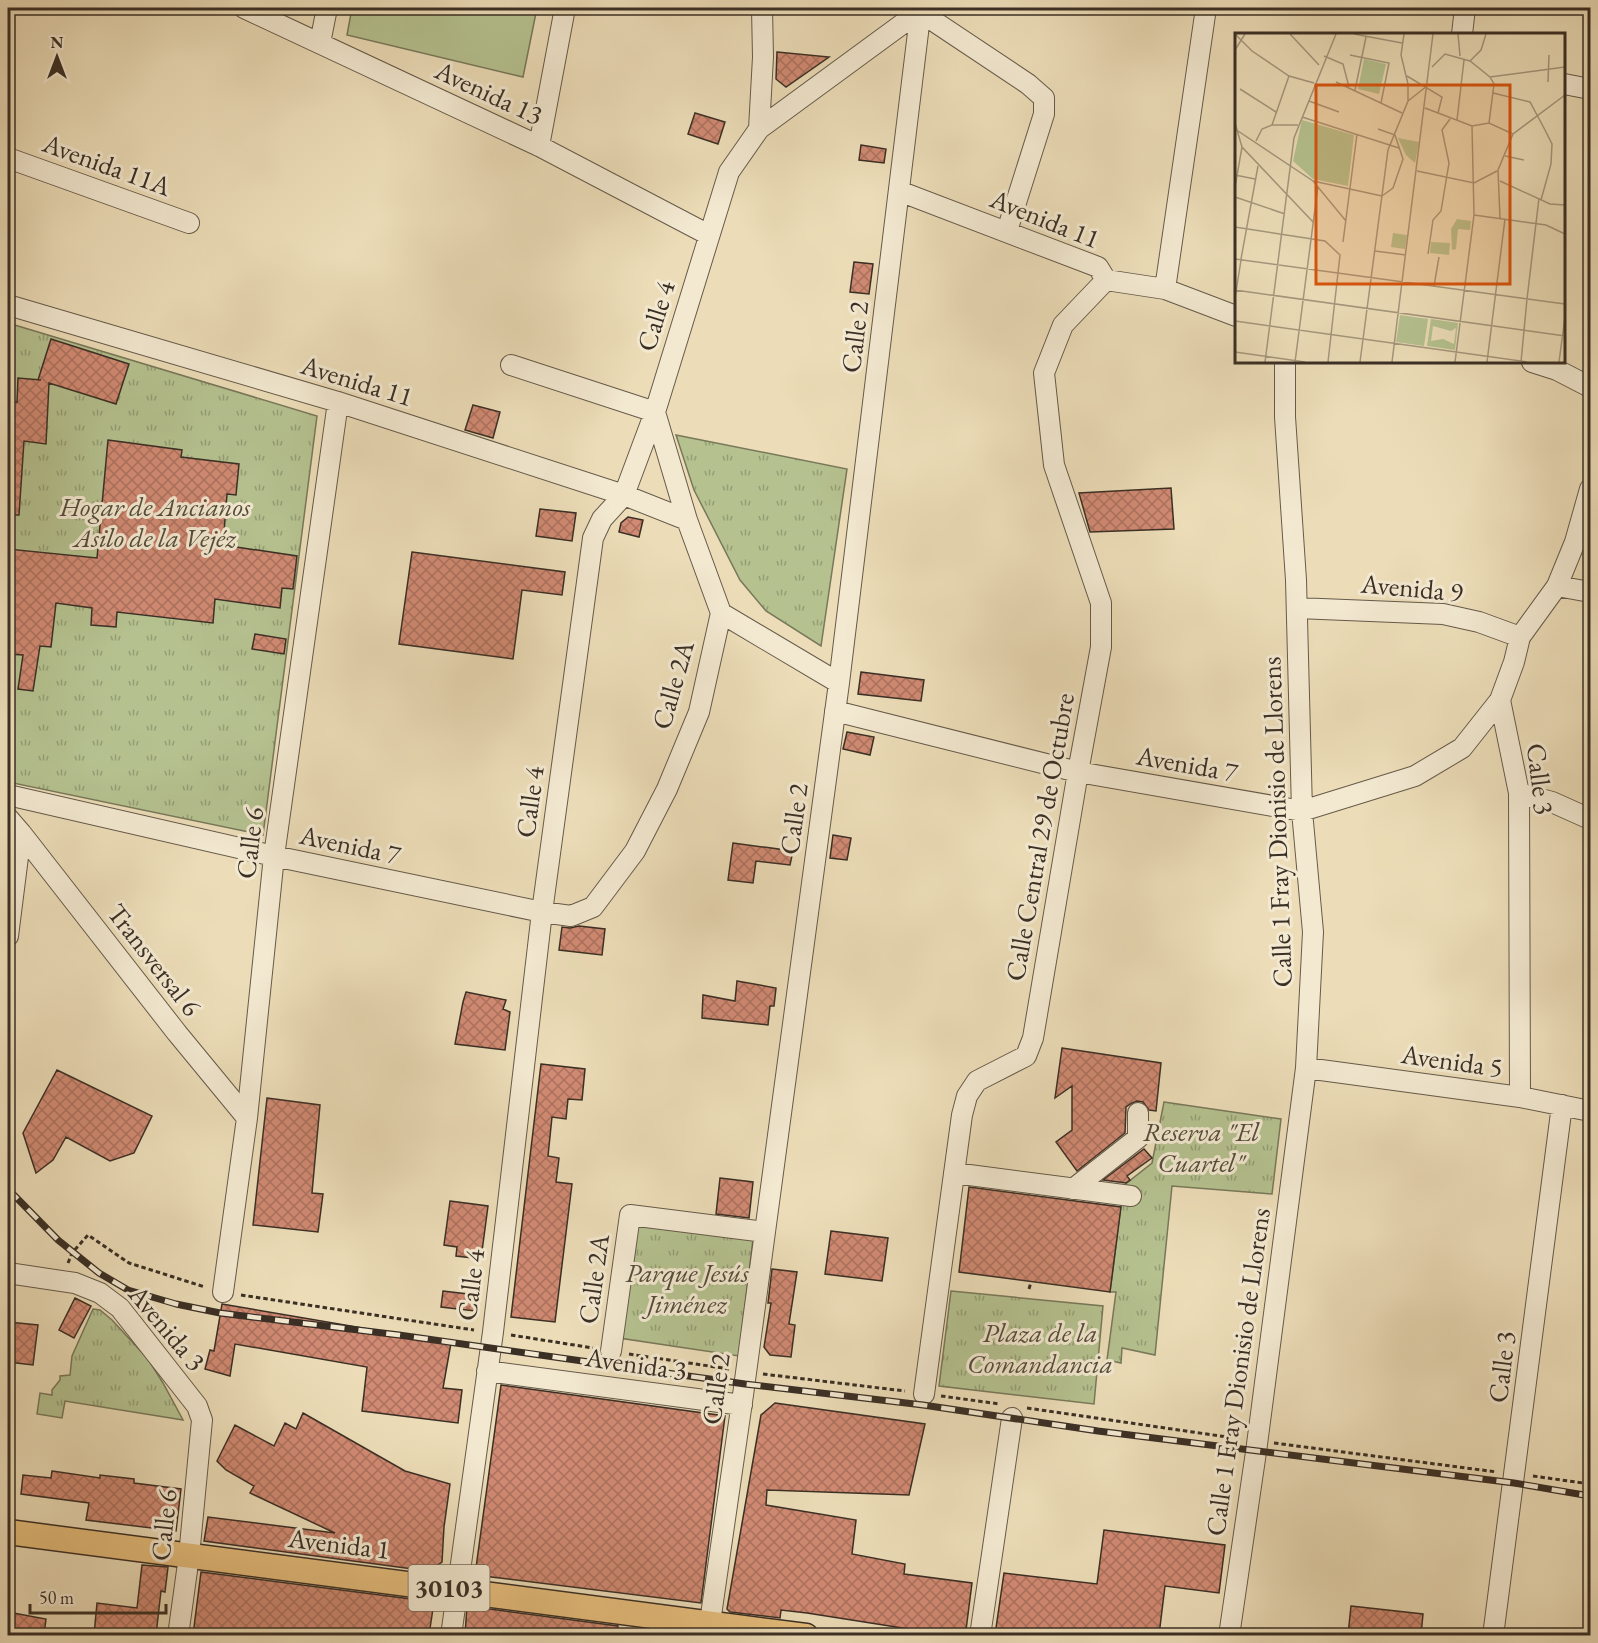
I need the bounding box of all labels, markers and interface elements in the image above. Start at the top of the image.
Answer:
north arrow [27,27,87,87]
text: N [51,32,64,53]
inset map [1235,33,1565,363]
street label: Avenida 13 [429,52,549,133]
street label: Avenida 11A [37,125,176,204]
street label: Avenida 11 [984,180,1105,256]
street label: Calle 4 [628,275,683,355]
street label: Calle 2 [833,299,876,375]
street label: Avenida 11 [296,347,417,414]
park label: Hogar de Ancianos Asilo de la Vejéz [59,489,251,555]
street label: Avenida 9 [1359,566,1464,609]
street label: Calle 2A [643,636,702,733]
street label: Calle 1 Fray Dionisio de Llorens [1253,656,1300,988]
street label: Calle Central 29 de Octubre [997,690,1082,984]
street label: Avenida 7 [1133,737,1241,790]
street label: Calle 3 [1519,741,1562,817]
street label: Calle 4 [507,763,552,840]
street label: Calle 2 [771,781,816,857]
street label: Calle 6 [228,805,271,881]
street label: Avenida 7 [296,817,405,872]
street label: Transversal 6 [100,896,209,1023]
street label: Avenida 5 [1398,1036,1505,1085]
park label: Reserva "El Cuartel" [1143,1114,1261,1180]
street label: Calle 1 Fray Dionisio de Llorens [1197,1206,1278,1538]
street label: Calle 2A [570,1231,617,1326]
street label: Calle 4 [449,1246,492,1323]
park label: Parque Jesús Jiménez [625,1255,749,1321]
street label: Avenida 3 [121,1277,214,1378]
park label: Plaza de la Comandancia [967,1315,1113,1381]
street label: Calle 3 [1480,1329,1523,1405]
street label: Avenida 3 [582,1339,689,1388]
street label: Calle 2 [693,1351,738,1427]
street label: Calle 6 [142,1487,185,1562]
street label: Avenida 1 [285,1520,392,1567]
road number: 30103 [408,1565,490,1611]
scale bar [30,1577,166,1615]
text: 50 m [39,1586,74,1609]

